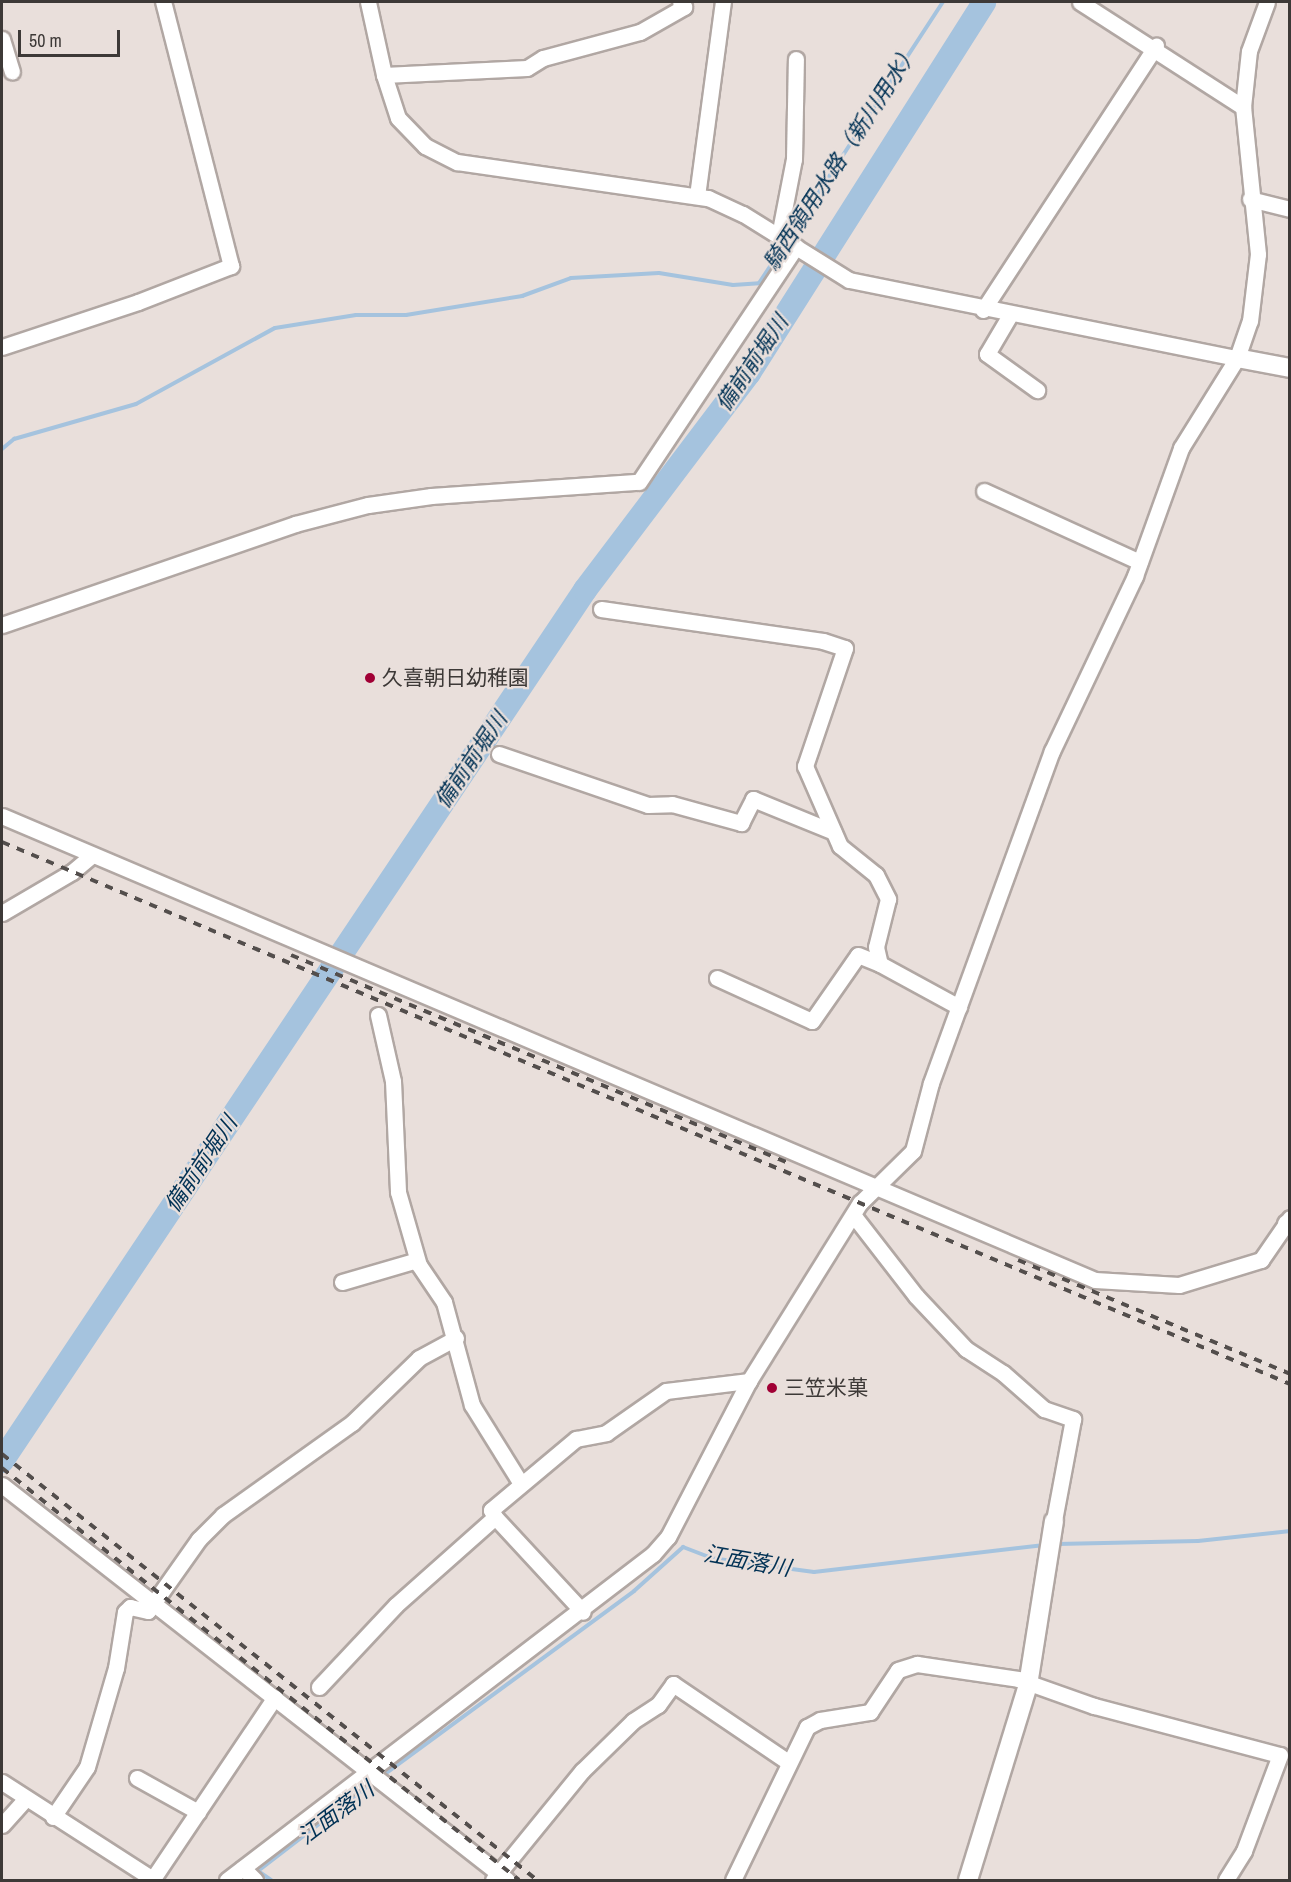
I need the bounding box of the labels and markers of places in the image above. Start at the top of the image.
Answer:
place label: 久喜朝日幼稚園 [382,665,529,691]
marker: 久喜朝日幼稚園 [363,671,377,685]
place label: 三笠米菓 [784,1375,868,1401]
marker: 三笠米菓 [765,1381,779,1395]

